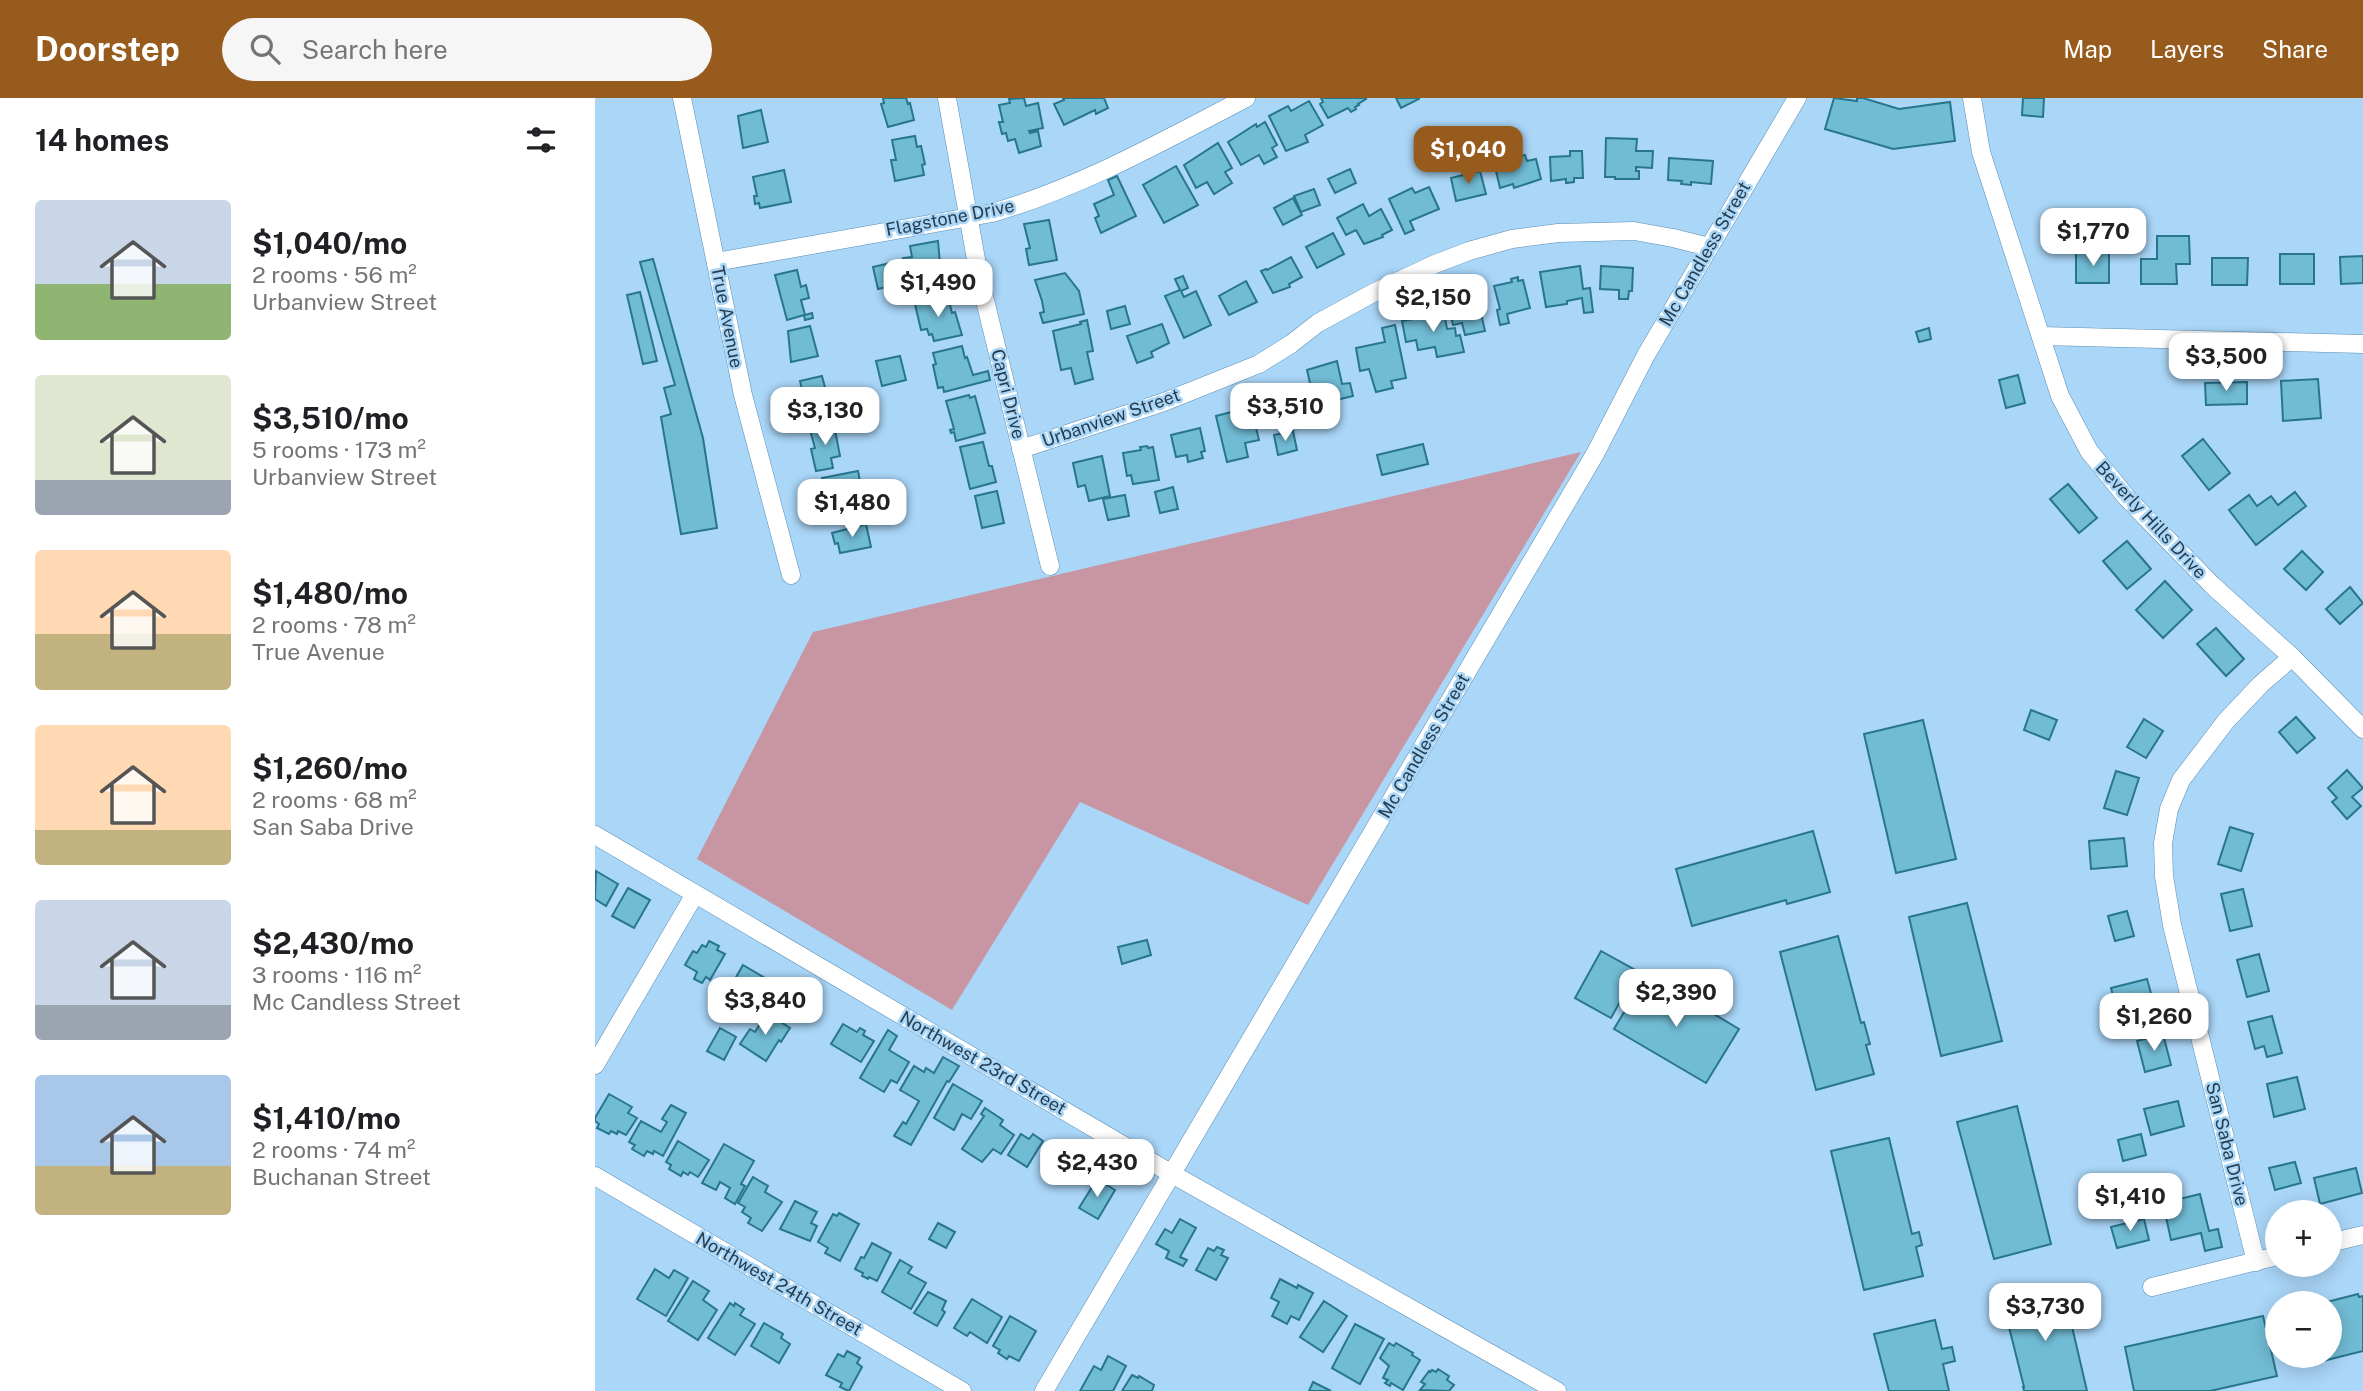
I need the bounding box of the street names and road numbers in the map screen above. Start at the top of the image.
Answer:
street label: Mc Candless Street [1655,178,1755,330]
street label: Flagstone Drive [884,195,1016,240]
street label: True Avenue [707,264,748,370]
street label: Capri Drive [987,347,1030,441]
street label: Urbanview Street [1039,384,1183,451]
street label: Beverly Hills Drive [2092,457,2211,583]
street label: Mc Candless Street [1374,670,1474,822]
street label: Northwest 23rd Street [896,1006,1070,1119]
street label: San Saba Drive [2202,1080,2253,1208]
street label: Northwest 24th Street [693,1227,866,1340]

